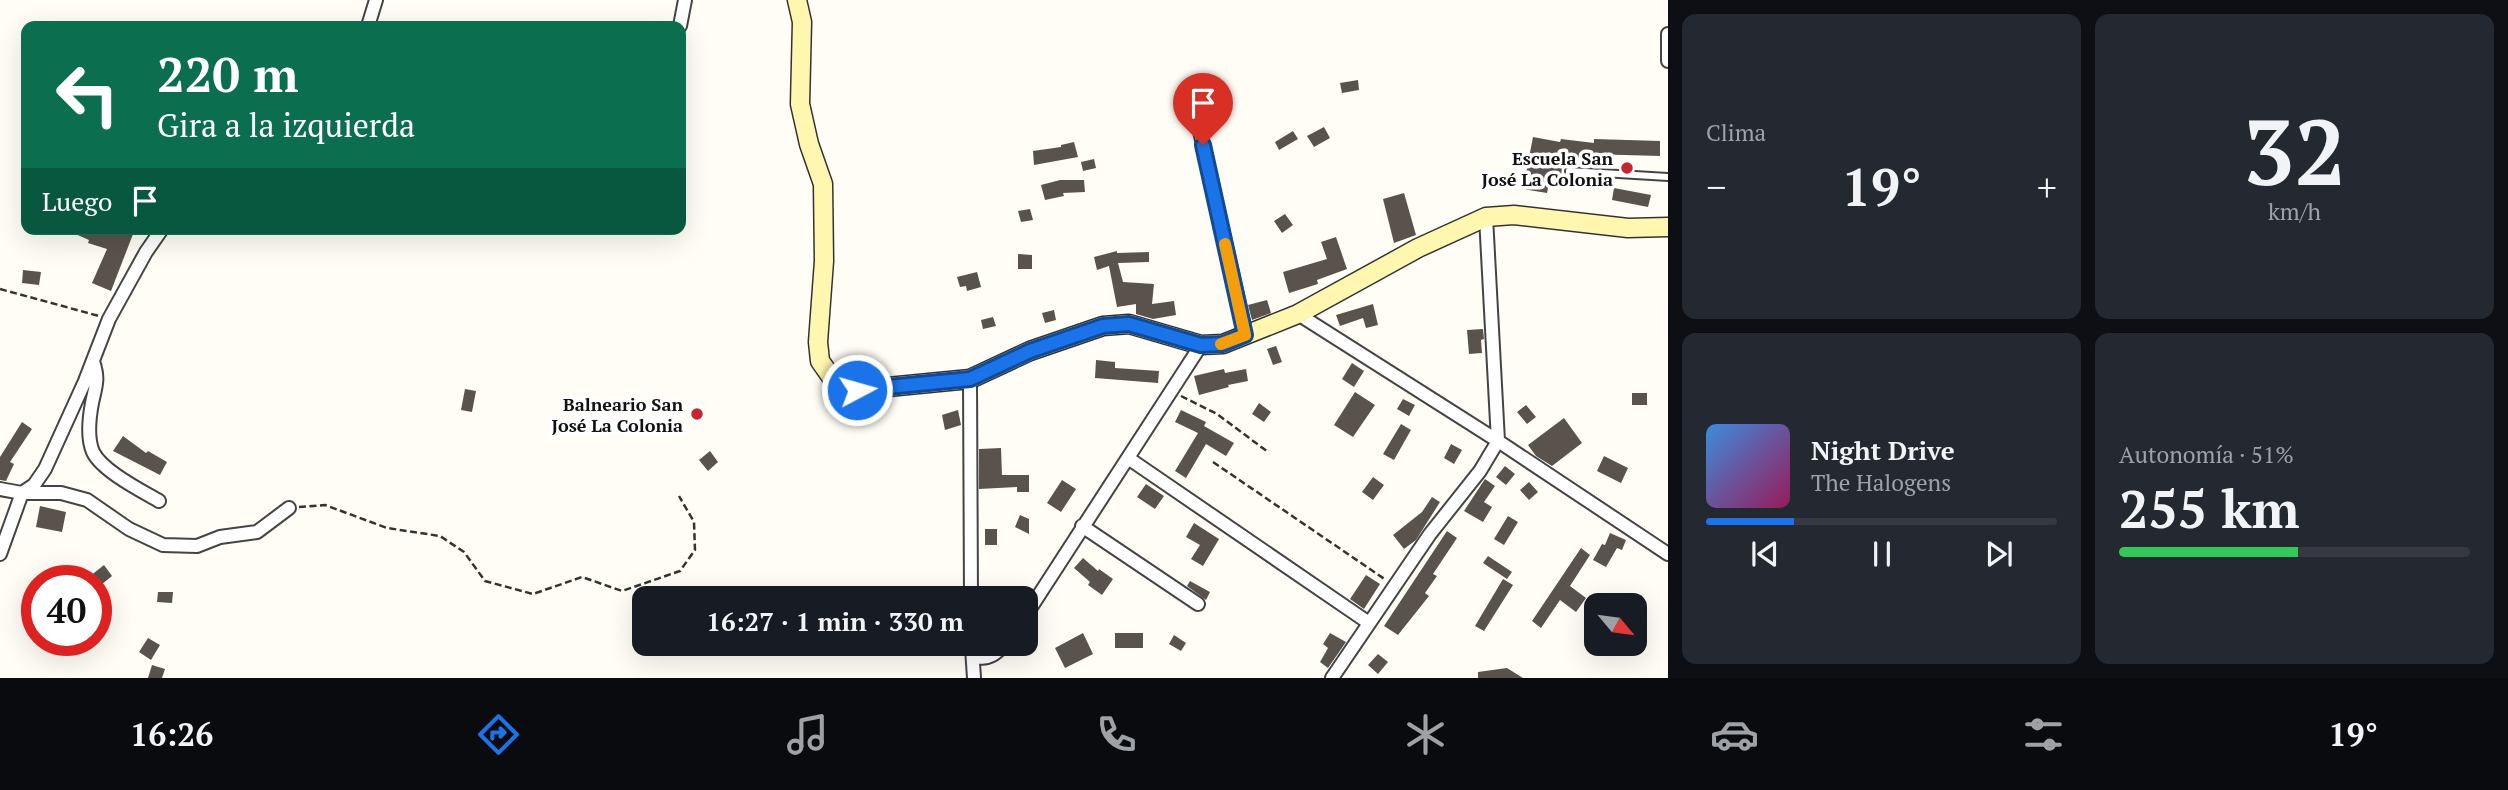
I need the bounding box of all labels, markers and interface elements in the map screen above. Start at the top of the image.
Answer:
text: 220 m [157,41,299,106]
icon: left [42,49,133,140]
pin [1173,73,1233,145]
icon: arrive [1184,84,1222,122]
text: 32 [2243,90,2346,211]
text: Gira a la izquierda [157,104,415,146]
text: Clima [1706,117,1766,148]
place label: Escuela San José La Colonia [1481,146,1613,191]
text: 19° [1841,152,1922,221]
marker: Escuela San José La Colonia [1619,160,1635,176]
text: − [1706,162,1726,212]
text: + [2037,162,2057,212]
icon: arrive [126,182,164,220]
text: Luego [42,184,112,218]
text: km/h [2268,196,2321,227]
position arrow [820,353,894,427]
place label: Balneario San José La Colonia [551,392,683,437]
marker: Balneario San José La Colonia [689,406,705,422]
text: Night Drive [1811,433,1955,467]
text: Autonomía · 51% [2119,439,2294,470]
text: The Halogens [1811,467,1951,498]
text: 255 km [2119,474,2300,543]
icon: previous [1746,535,1784,573]
icon: pause [1863,535,1901,573]
icon: next [1980,535,2018,573]
speed limit sign: 40 [21,565,112,656]
north arrow [1584,593,1647,656]
map controls [1584,593,1647,656]
text: 16:27 · 1 min · 330 m [706,604,964,638]
icon: directions [474,710,523,759]
icon: music [783,710,832,759]
icon: phone [1092,710,1141,759]
icon: climate [1401,710,1450,759]
icon: car [1710,710,1759,759]
icon: filters [2019,710,2068,759]
text: 16:26 [130,713,213,755]
text: 19° [2328,713,2378,755]

